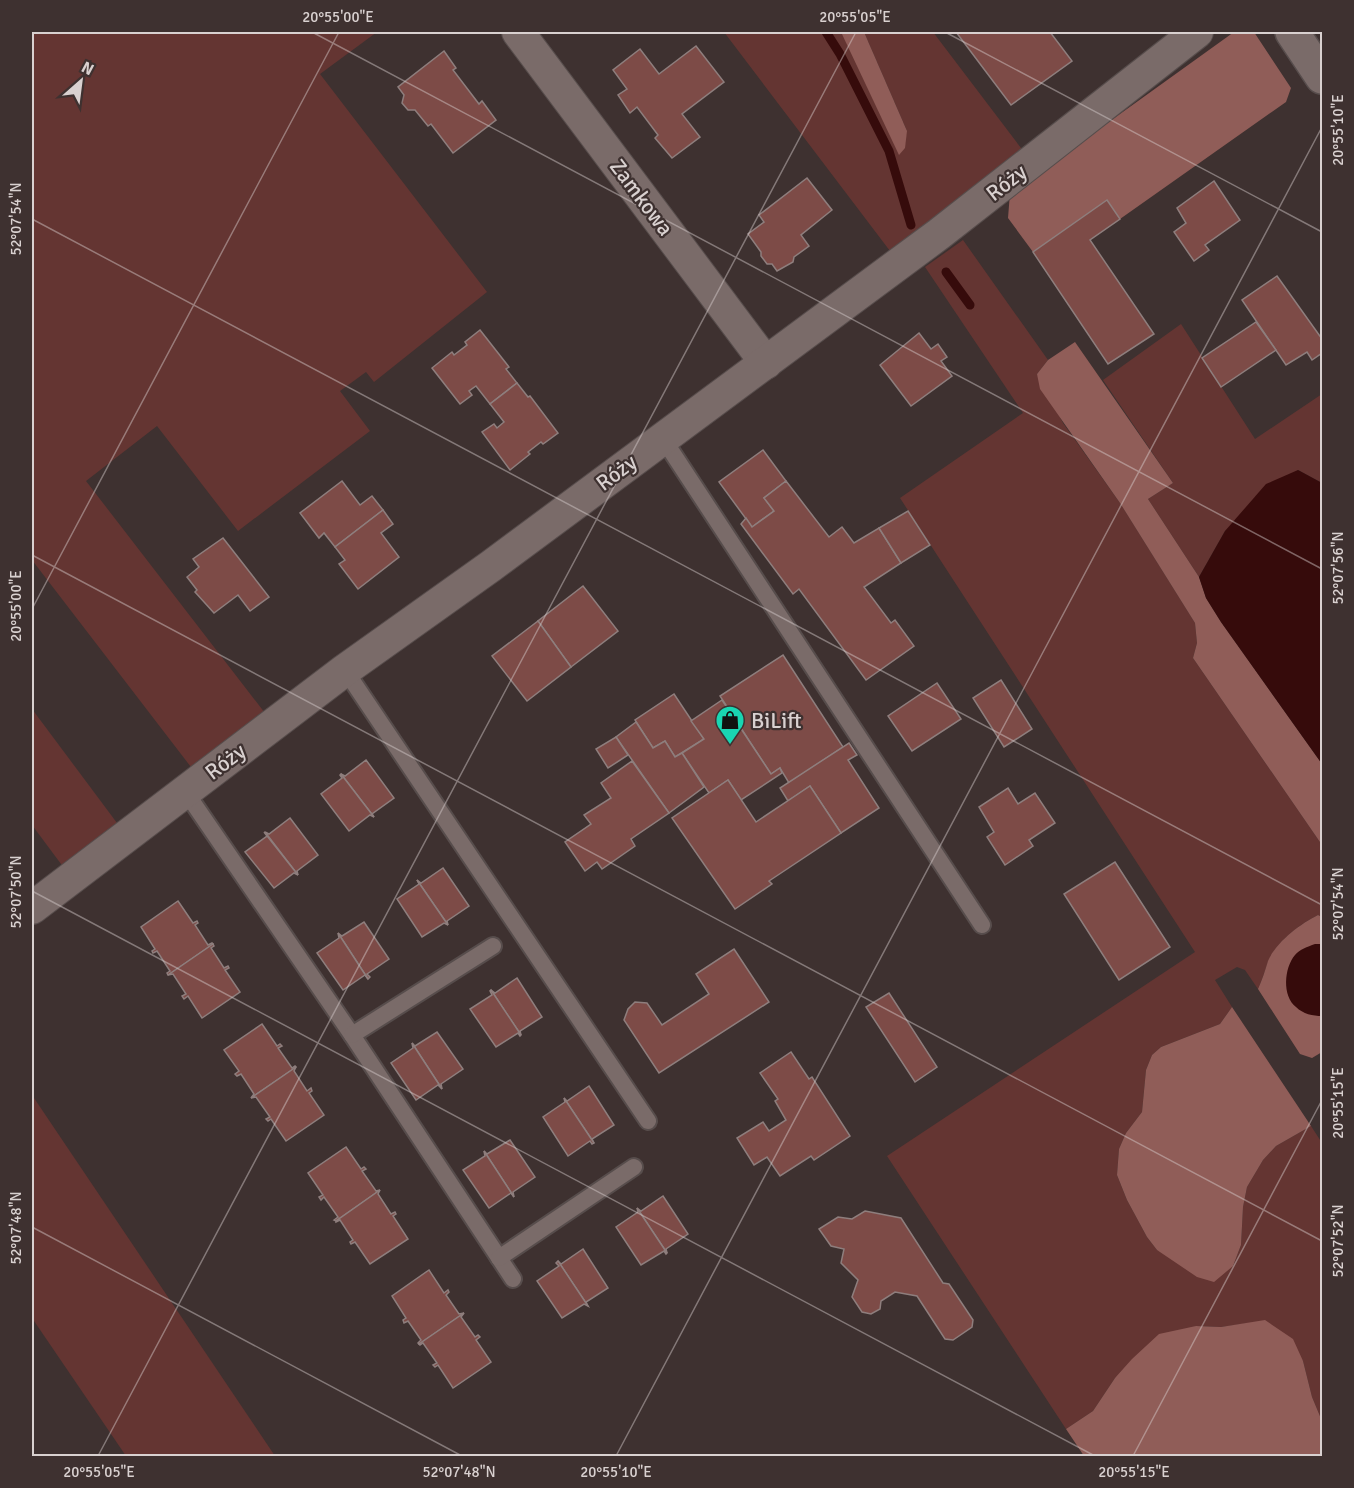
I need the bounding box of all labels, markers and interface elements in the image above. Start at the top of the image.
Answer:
text: 20°55'00"E [302,8,374,26]
text: 20°55'05"E [819,8,891,26]
north arrow [51,51,111,111]
text: N [78,57,97,80]
text: 20°55'10"E [1329,94,1347,166]
street label: Zamkowa [604,153,679,241]
street label: Róży [981,158,1033,207]
text: 52°07'54"N [7,182,25,256]
street label: Róży [591,448,643,496]
text: 52°07'56"N [1329,531,1347,605]
text: 20°55'00"E [7,570,25,642]
shop icon: BiLift [714,704,746,746]
place label: BiLift [751,707,802,734]
street label: Róży [200,737,252,785]
text: 52°07'50"N [7,855,25,929]
text: 52°07'54"N [1329,867,1347,941]
text: 20°55'15"E [1329,1067,1347,1139]
text: 52°07'48"N [7,1191,25,1265]
text: 52°07'52"N [1329,1204,1347,1278]
text: 20°55'05"E [63,1463,135,1481]
text: 52°07'48"N [422,1463,496,1481]
text: 20°55'10"E [580,1463,652,1481]
text: 20°55'15"E [1098,1463,1170,1481]

